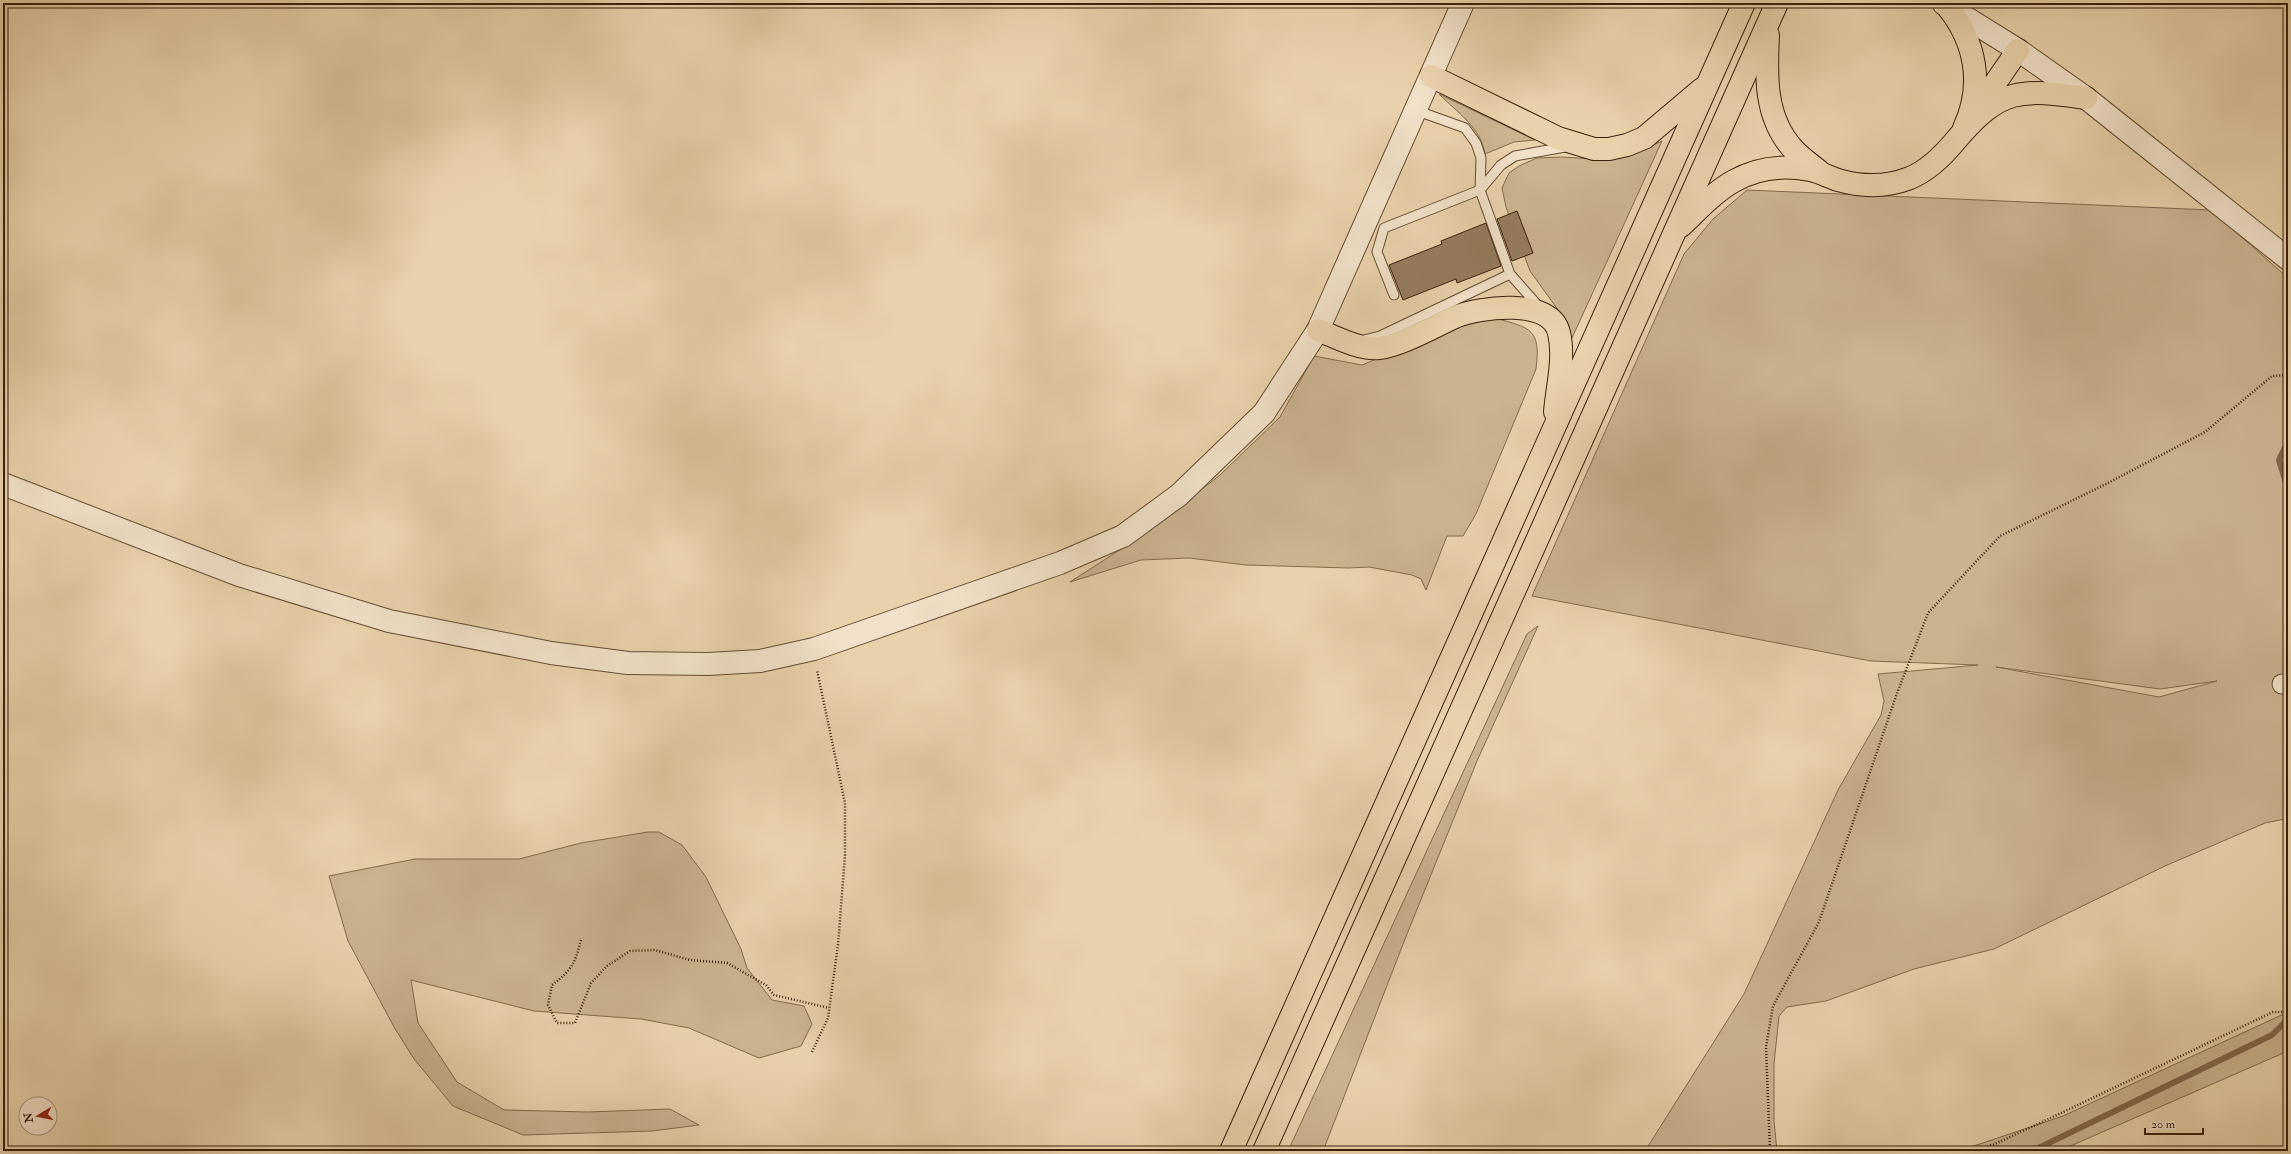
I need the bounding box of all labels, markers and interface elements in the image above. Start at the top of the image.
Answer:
north arrow [18,1096,58,1136]
scale bar [2145,1110,2203,1136]
text: N [21,1111,36,1125]
text: 20 m [2151,1117,2176,1132]

